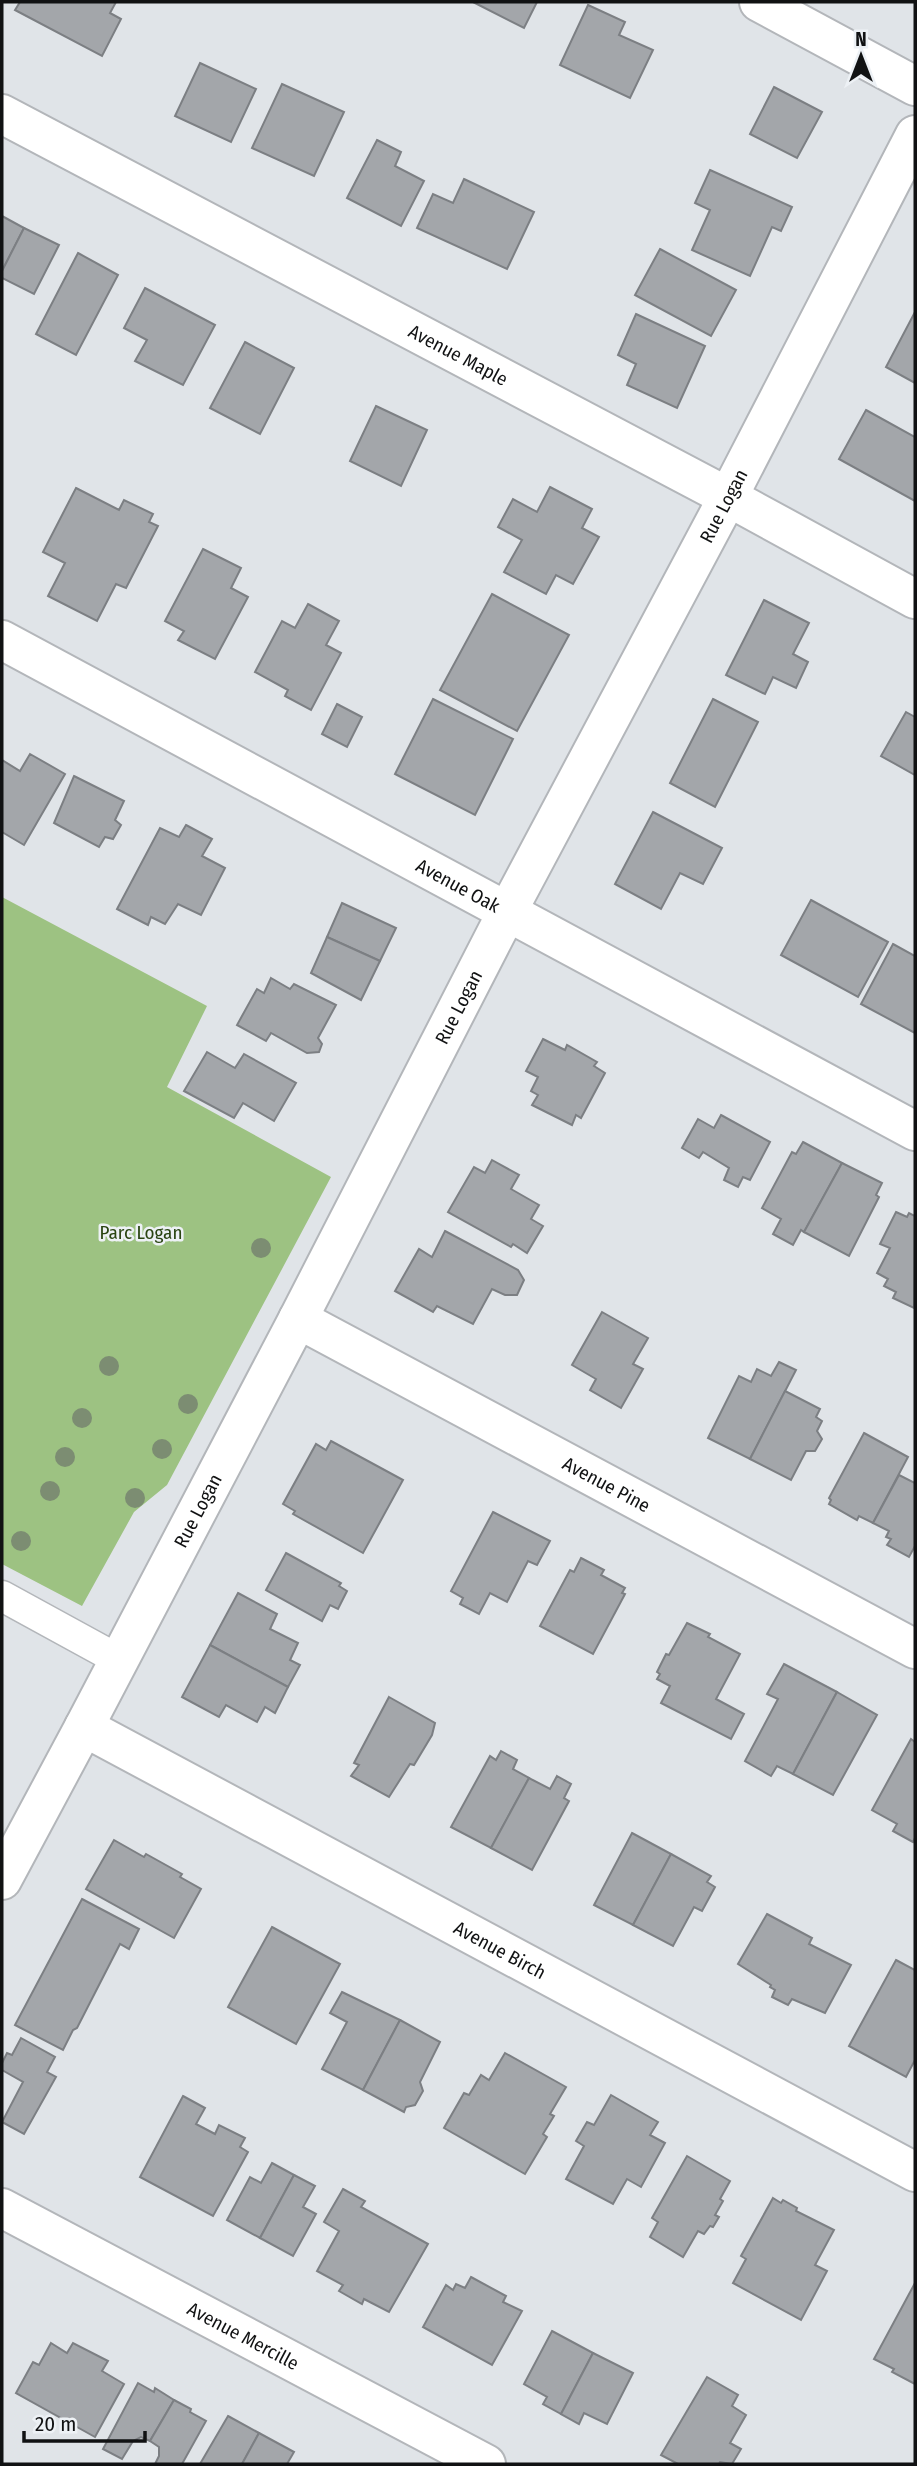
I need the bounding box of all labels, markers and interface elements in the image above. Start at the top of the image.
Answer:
north arrow [826,21,896,91]
text: N [855,28,867,51]
street label: Avenue Maple [405,320,512,391]
street label: Rue Logan [695,465,752,547]
street label: Avenue Oak [412,854,504,918]
street label: Rue Logan [430,966,487,1048]
park label: Parc Logan [100,1221,182,1244]
street label: Avenue Pine [559,1452,654,1517]
street label: Rue Logan [169,1470,227,1552]
street label: Avenue Birch [450,1916,550,1984]
street label: Avenue Mercille [183,2297,303,2375]
scale bar [24,2400,145,2444]
text: 20 m [35,2411,76,2437]

